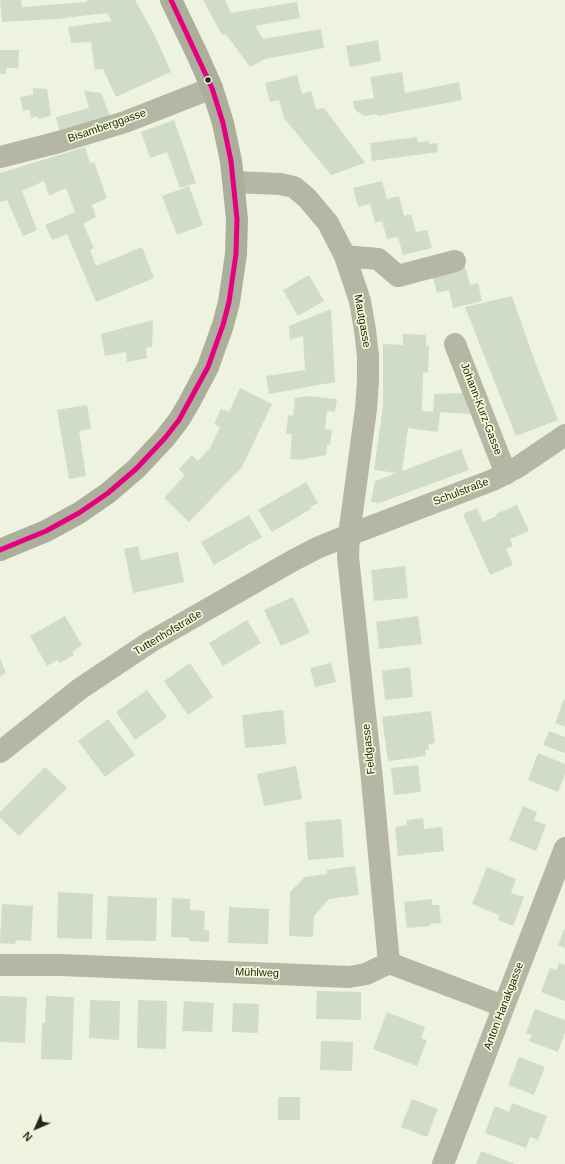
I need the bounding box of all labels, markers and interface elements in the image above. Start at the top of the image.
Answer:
unlabelled marker [203,75,213,85]
street label: Bisamberggasse [66,106,148,146]
street label: Mautgasse [351,293,373,349]
street label: Johann-Kurz-Gasse [457,361,505,457]
street label: Schulstraße [431,475,491,509]
street label: Tuttenhofstraße [131,607,205,659]
street label: Feldgasse [360,723,378,775]
street label: Anton Hanakgasse [481,960,527,1052]
street label: Mühlweg [235,966,279,980]
north arrow [16,1108,56,1148]
text: N [20,1129,35,1144]

